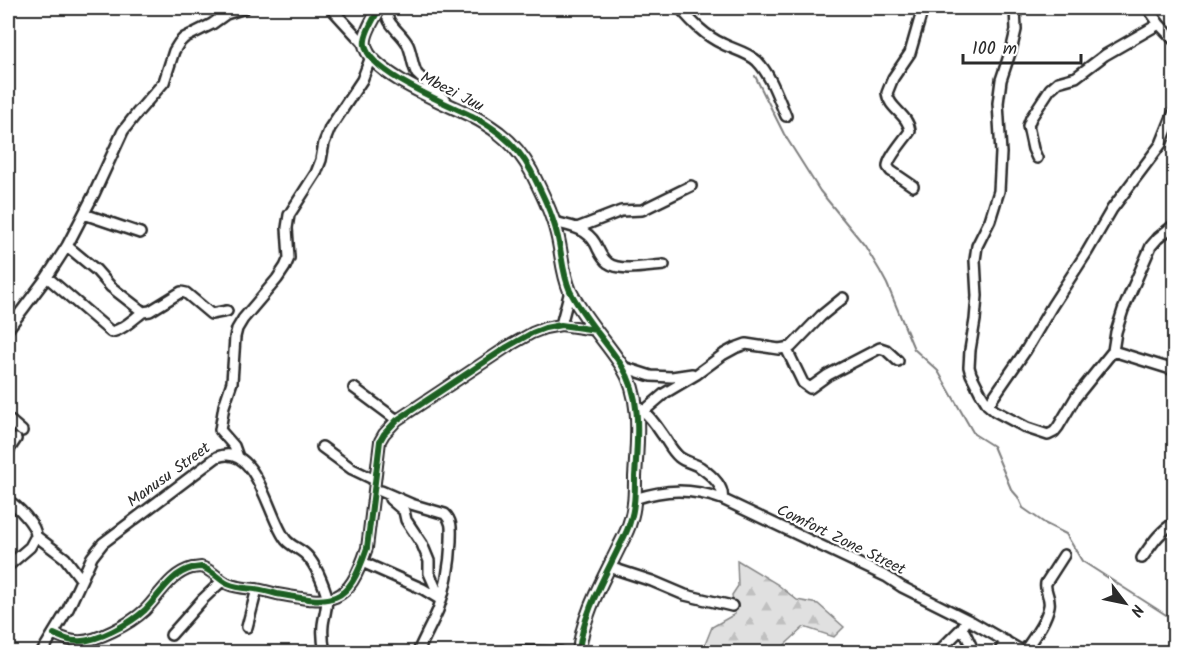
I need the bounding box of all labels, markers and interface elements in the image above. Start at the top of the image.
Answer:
scale bar [963,27,1082,65]
text: 100 m [972,35,1017,64]
street label: Mbezi Juu [416,65,488,119]
street label: Manusu Street [122,436,217,514]
street label: Comfort Zone Street [772,498,910,582]
north arrow [1095,573,1155,633]
text: N [1123,599,1150,621]

